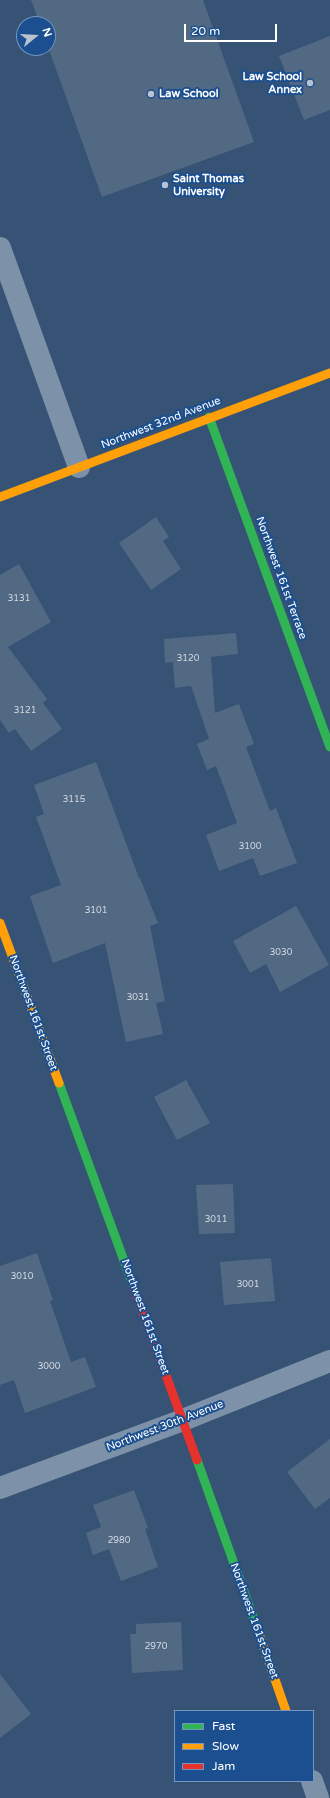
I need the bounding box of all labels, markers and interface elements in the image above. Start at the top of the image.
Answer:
north arrow [16,16,56,56]
scale bar [186,16,279,42]
text: 20 m [191,24,220,38]
text: N [39,26,54,39]
place label: Law School Annex [243,70,302,96]
marker: Law School Annex [305,78,315,88]
place label: Law School [159,87,218,101]
marker: Law School [146,89,156,99]
place label: Saint Thomas University [173,172,244,198]
marker: Saint Thomas University [160,180,170,190]
street label: Northwest 32nd Avenue [99,394,223,452]
street label: Northwest 161st Terrace [253,515,309,641]
house number: 3131 [8,594,30,604]
house number: 3120 [177,654,199,664]
house number: 3121 [14,706,36,716]
house number: 3115 [63,795,85,805]
house number: 3100 [239,842,261,852]
house number: 3101 [85,906,107,916]
house number: 3030 [270,948,292,958]
street label: Northwest 161st Street [6,953,60,1073]
house number: 3031 [127,993,149,1003]
house number: 3011 [205,1215,227,1225]
street label: Northwest 161st Street [118,1257,172,1377]
house number: 3010 [11,1272,33,1282]
house number: 3001 [237,1280,259,1290]
house number: 3000 [38,1362,60,1372]
street label: Northwest 30th Avenue [105,1398,225,1454]
house number: 2980 [108,1536,130,1546]
street label: Northwest 161st Street [227,1561,281,1681]
house number: 2970 [145,1642,167,1652]
legend [174,1710,314,1782]
text: Fast [212,1719,235,1733]
text: Slow [212,1739,239,1753]
text: Jam [212,1759,235,1773]

